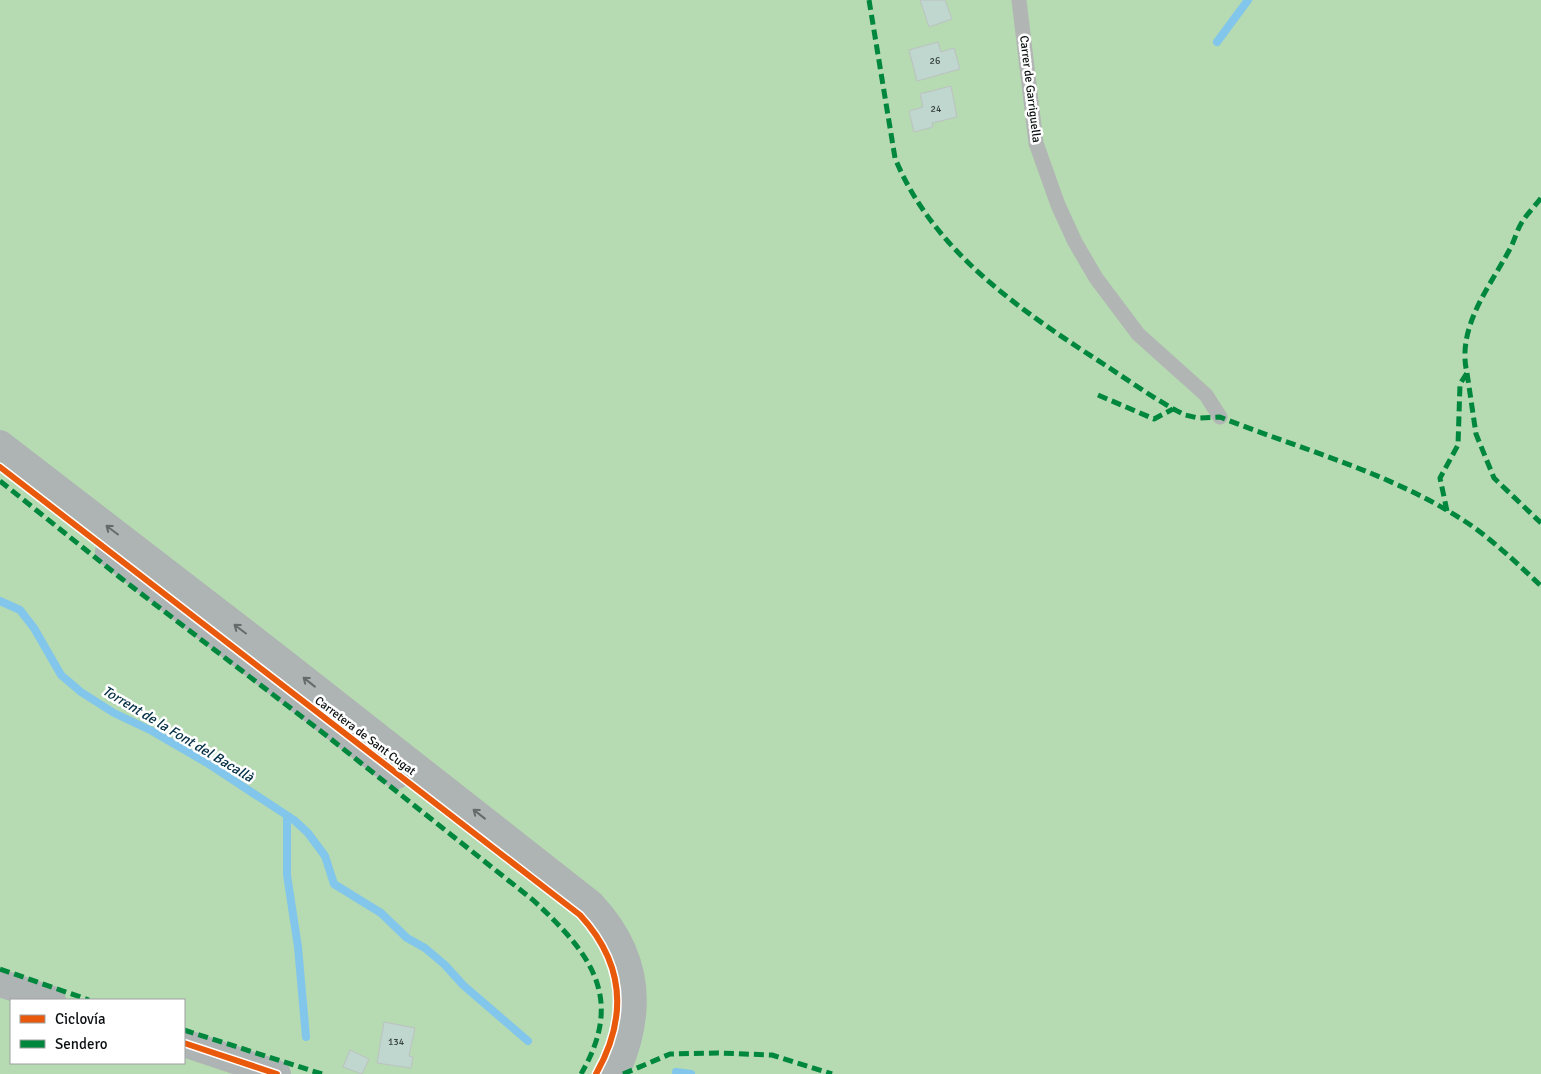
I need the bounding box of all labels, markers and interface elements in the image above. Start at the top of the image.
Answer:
street label: Carrer de Garriguella [1016,35,1044,143]
house number: 26 [930,55,940,67]
house number: 24 [931,103,942,115]
one-way arrow [105,525,119,535]
one-way arrow [234,624,247,635]
one-way arrow [302,677,316,687]
water label: Torrent de la Font del Bacallà [99,682,257,786]
street label: Carretera de Sant Cugat [312,693,418,779]
one-way arrow [473,809,486,820]
legend [10,999,185,1064]
text: Ciclovía [55,1010,106,1028]
text: Sendero [55,1035,108,1053]
house number: 134 [388,1036,405,1048]

